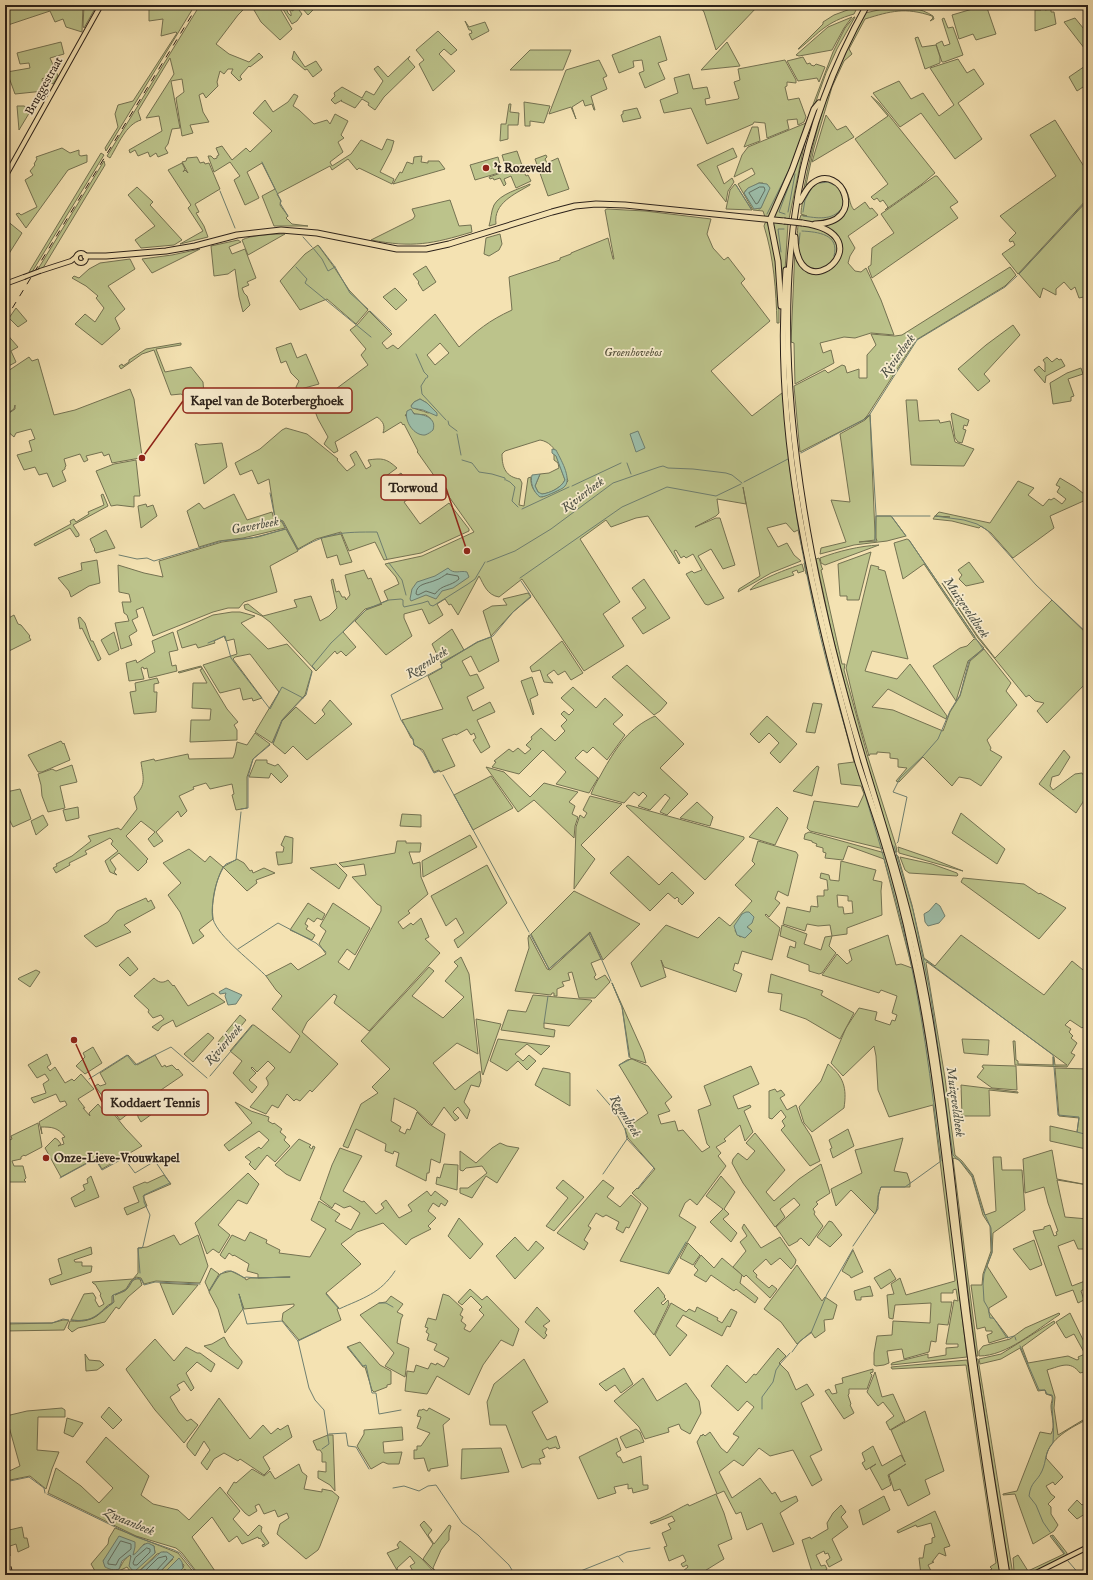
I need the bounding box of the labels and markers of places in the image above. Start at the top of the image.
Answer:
place label: 't Rozeveld [494,161,552,176]
marker: 't Rozeveld [481,163,491,173]
callout: Kapel van de Boterberghoek [183,388,352,413]
callout: Torwoud [381,475,446,500]
callout: Koddaert Tennis [102,1090,208,1115]
place label: Onze-Lieve-Vrouwkapel [54,1151,180,1167]
marker: Onze-Lieve-Vrouwkapel [41,1153,51,1163]

